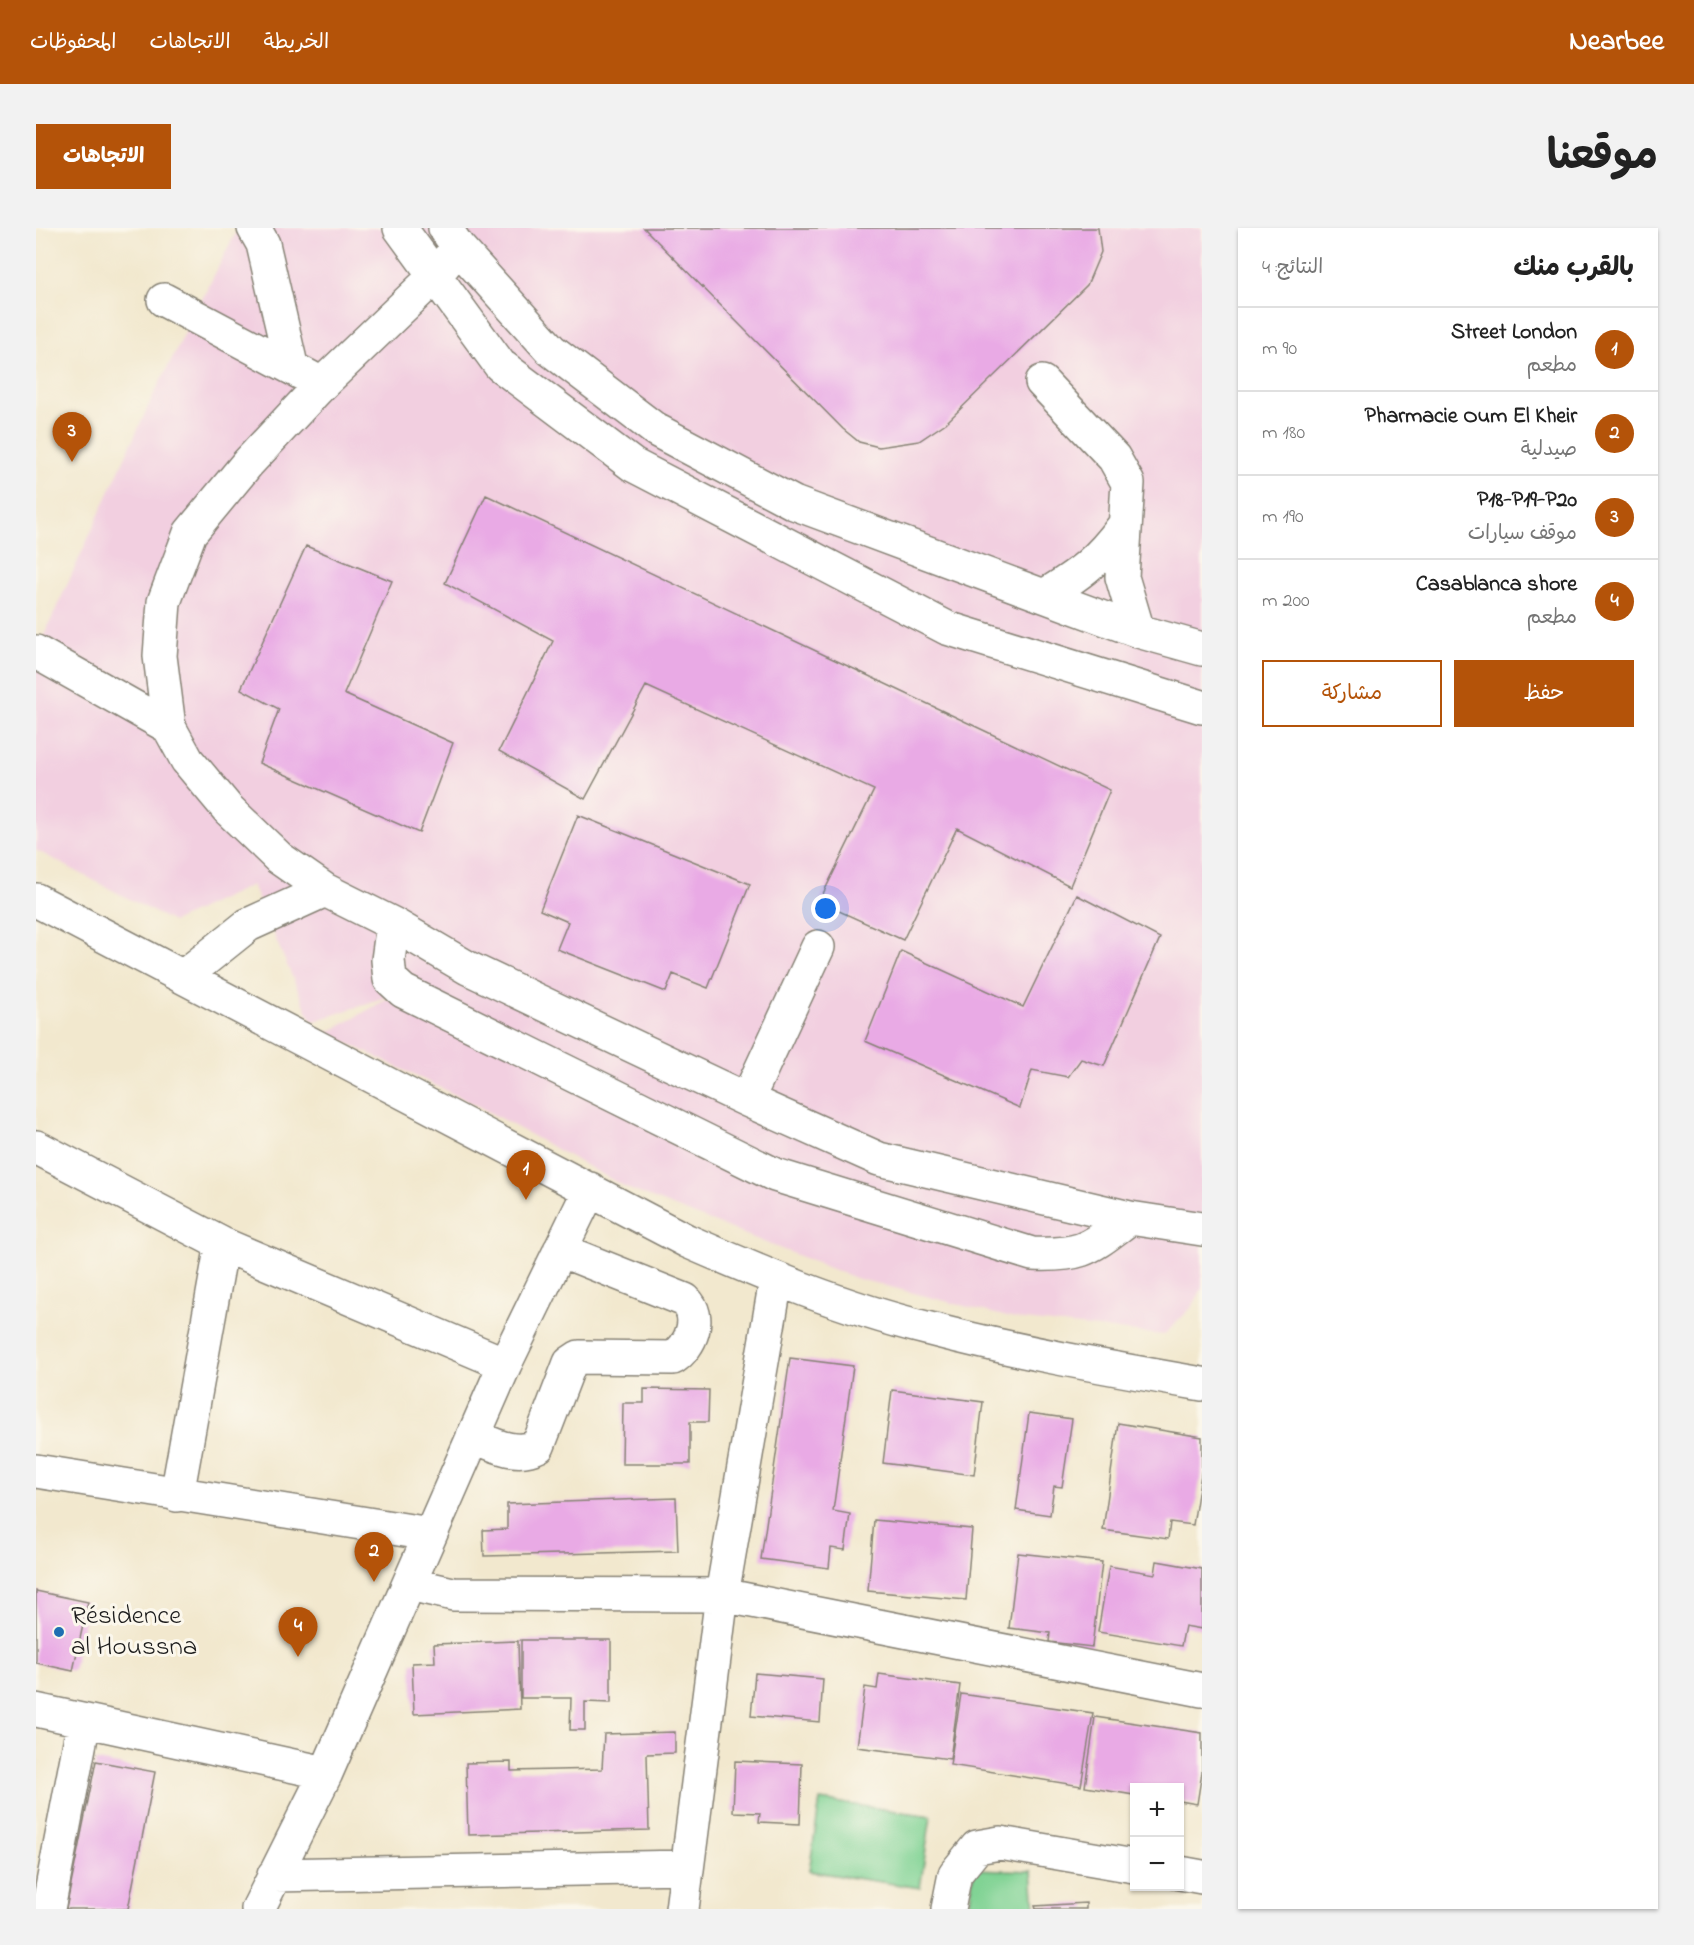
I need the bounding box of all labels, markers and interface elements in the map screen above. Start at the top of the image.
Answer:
text: Nearbee [1569,22,1664,63]
text: المحفوظات [30,28,116,58]
text: الاتجاهات [149,28,231,58]
text: الخريطة [264,28,329,58]
button: الاتجاهات [36,124,171,189]
text: موقعنا [1547,127,1658,188]
text: بالقرب منك [1513,250,1634,288]
text: النتائج: 4 [1262,254,1323,283]
text: Street London [1451,317,1577,349]
text: 90 m [1262,335,1297,364]
text: 1 [1611,335,1618,364]
text: مطعم [1526,352,1577,381]
text: Pharmacie Oum El Kheir [1365,401,1577,433]
pin: 3 [52,412,92,462]
text: 180 m [1262,419,1305,448]
text: 2 [1610,419,1619,448]
text: صيدلية [1521,436,1577,465]
text: P18-P19-P20 [1477,485,1577,517]
text: 190 m [1262,503,1304,532]
text: 3 [1610,503,1619,532]
text: موقف سيارات [1468,520,1577,549]
text: Casablanca shore [1416,569,1577,601]
text: 200 m [1262,587,1310,616]
text: 4 [1610,587,1619,616]
text: مطعم [1526,604,1577,633]
button: مشاركة [1262,660,1442,727]
button: حفظ [1454,660,1634,727]
your location [811,894,840,923]
pin: 1 [506,1150,546,1200]
pin: 2 [354,1532,394,1582]
place label: Résidence al Houssna [71,1597,197,1667]
pin: 4 [278,1608,318,1657]
marker: Résidence al Houssna [52,1625,66,1639]
map controls [1130,1783,1184,1891]
button: + [1130,1783,1184,1837]
button: − [1130,1837,1184,1891]

